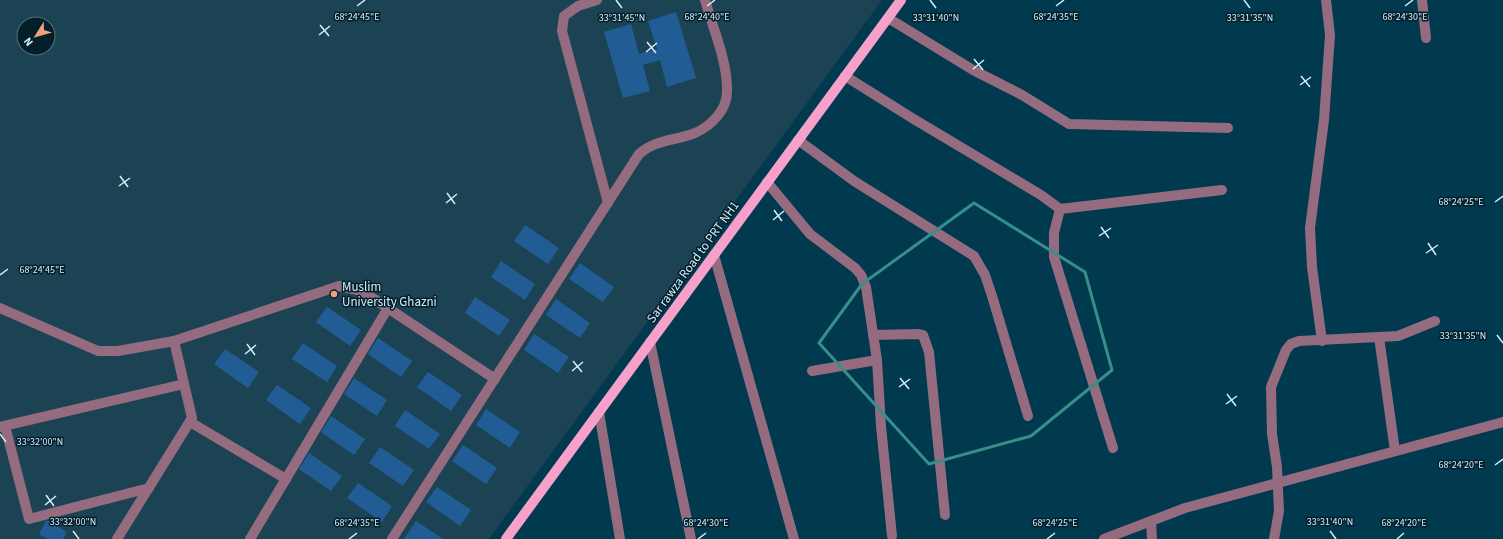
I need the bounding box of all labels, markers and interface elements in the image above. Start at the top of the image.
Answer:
text: 68°24'45"E [334,10,380,24]
text: 68°24'40"E [684,10,730,24]
text: 68°24'35"E [1033,10,1079,24]
text: 68°24'30"E [1382,10,1428,24]
text: 33°31'45"N [599,11,645,25]
text: 33°31'40"N [913,11,959,25]
text: 33°31'35"N [1227,11,1273,25]
north arrow [16,16,56,56]
text: N [20,34,37,49]
text: 68°24'25"E [1438,195,1484,209]
street label: Sar rawza Road to PRT NH1 [643,197,743,327]
text: 68°24'45"E [19,263,65,277]
place label: Muslim University Ghazni [342,278,437,311]
marker: Muslim University Ghazni [329,289,339,299]
text: 33°31'35"N [1440,329,1486,343]
text: 33°32'00"N [17,435,63,449]
text: 68°24'20"E [1438,458,1484,472]
text: 33°32'00"N [50,515,96,529]
text: 33°31'40"N [1307,515,1353,529]
text: 68°24'35"E [334,516,380,530]
text: 68°24'30"E [683,516,729,530]
text: 68°24'25"E [1032,516,1078,530]
text: 68°24'20"E [1381,516,1427,530]

